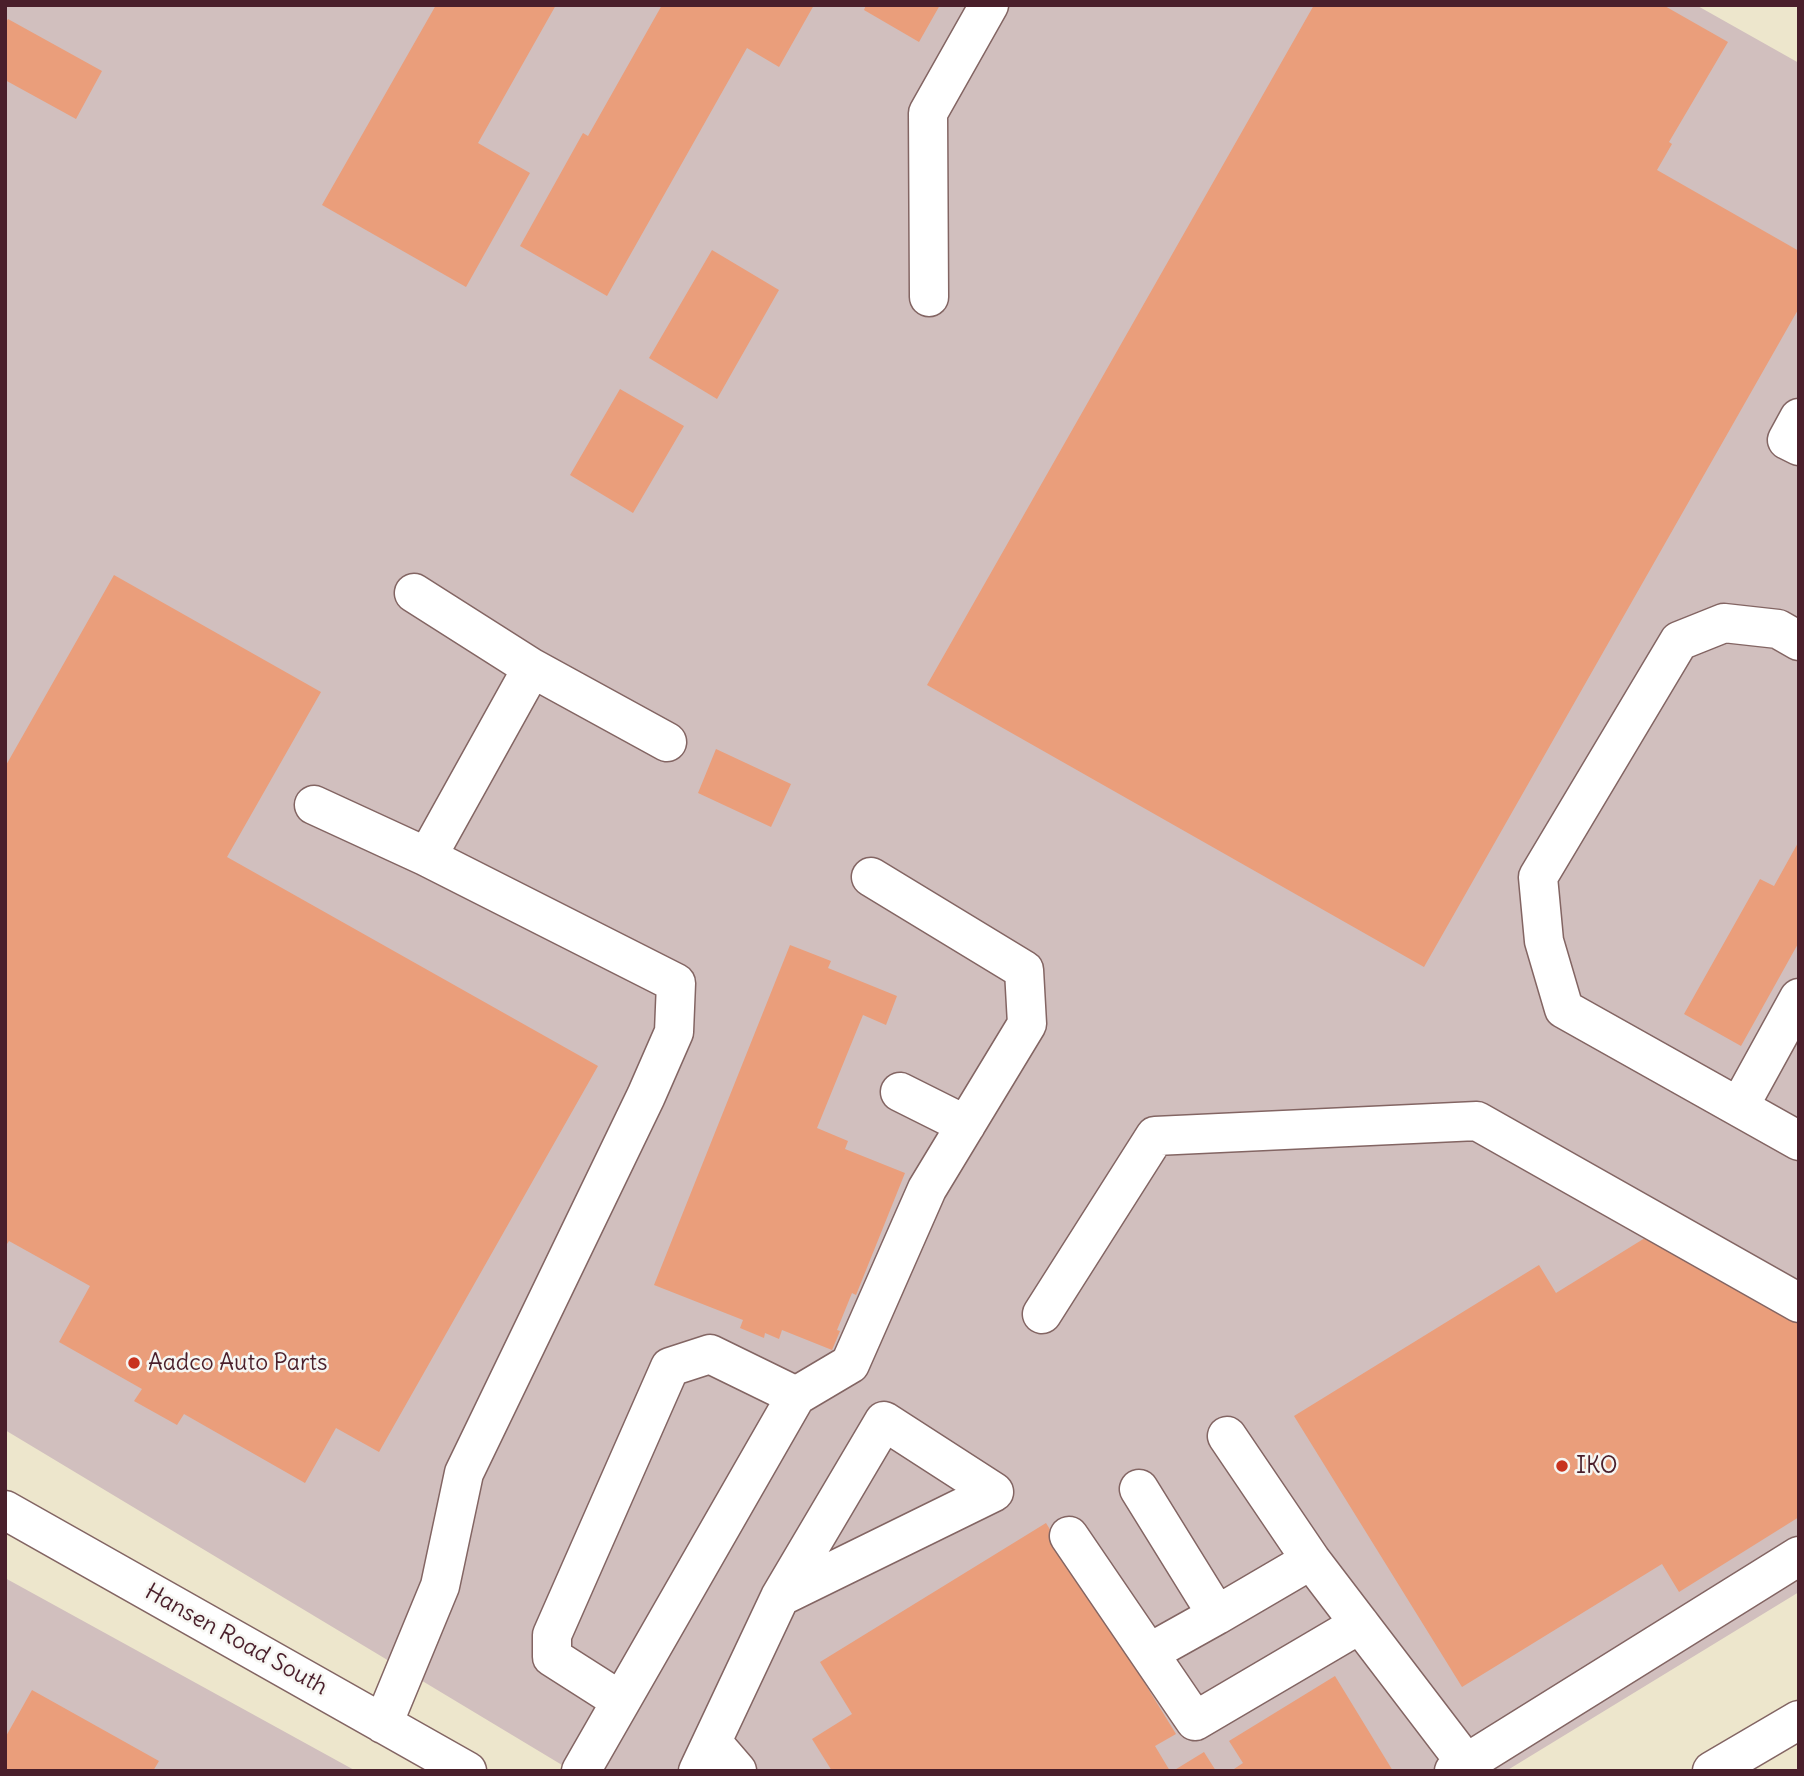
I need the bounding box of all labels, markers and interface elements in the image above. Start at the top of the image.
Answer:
place label: Aadco Auto Parts [148,1349,328,1377]
marker: Aadco Auto Parts [126,1355,142,1371]
place label: IKO [1576,1452,1618,1480]
marker: IKO [1554,1458,1570,1474]
street label: Hansen Road South [140,1578,332,1702]

